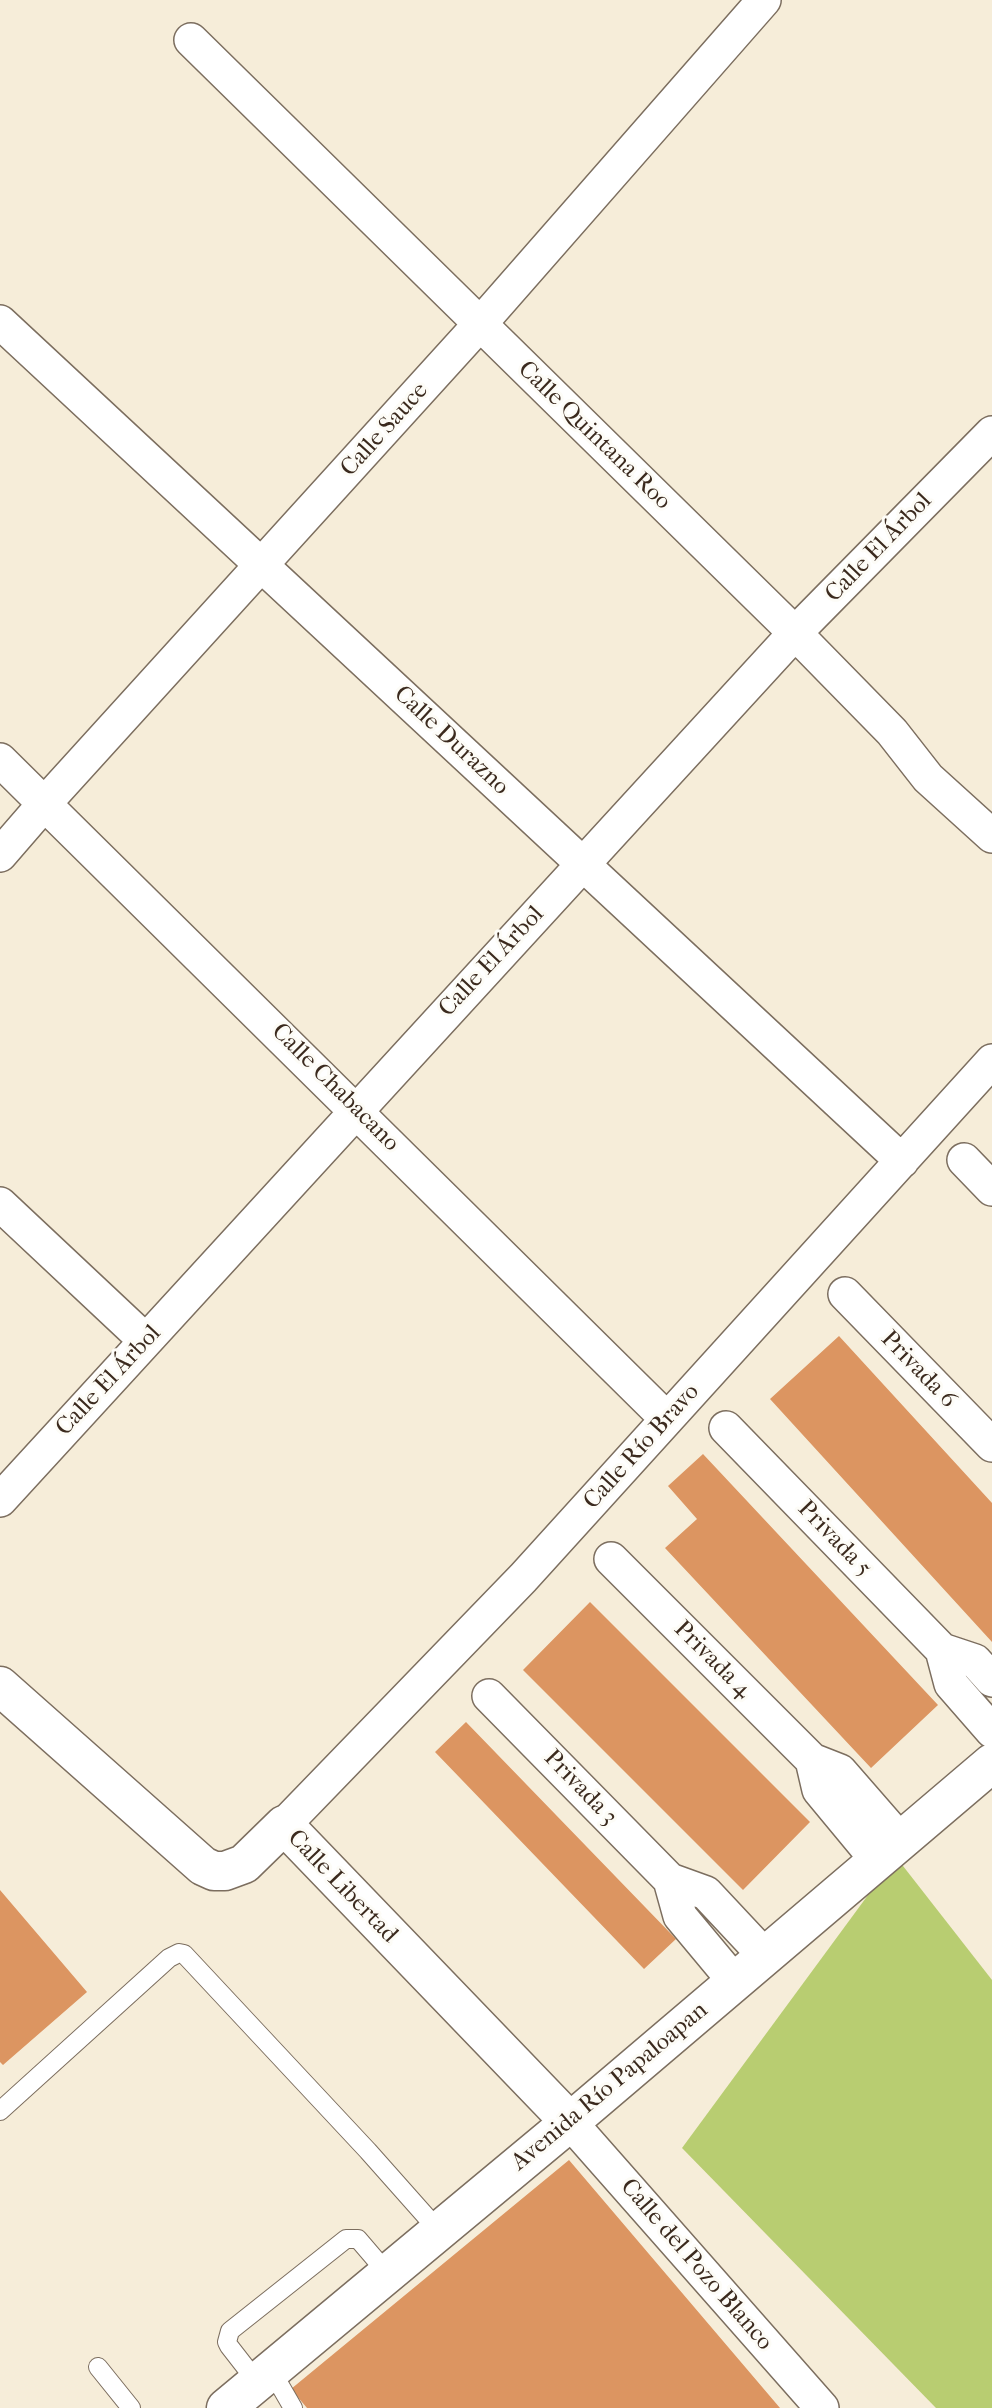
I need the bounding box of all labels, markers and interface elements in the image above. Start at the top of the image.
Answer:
street label: Calle Quintana Roo [511,356,677,516]
street label: Calle Sauce [335,377,435,483]
street label: Calle El Árbol [820,487,938,609]
street label: Calle Durazno [387,680,515,802]
street label: Calle El Árbol [433,901,551,1023]
street label: Calle Chabacano [265,1018,405,1158]
street label: Calle El Árbol [50,1320,168,1442]
street label: Privada 6 [874,1325,962,1415]
street label: Calle Río Bravo [578,1378,706,1516]
street label: Privada 5 [791,1495,877,1583]
street label: Privada 4 [667,1615,757,1705]
street label: Privada 3 [537,1744,623,1832]
street label: Calle Libertad [281,1824,403,1950]
street label: Avenida Río Papaloapan [506,1996,714,2178]
street label: Calle del Pozo Blanco [614,2173,778,2357]

